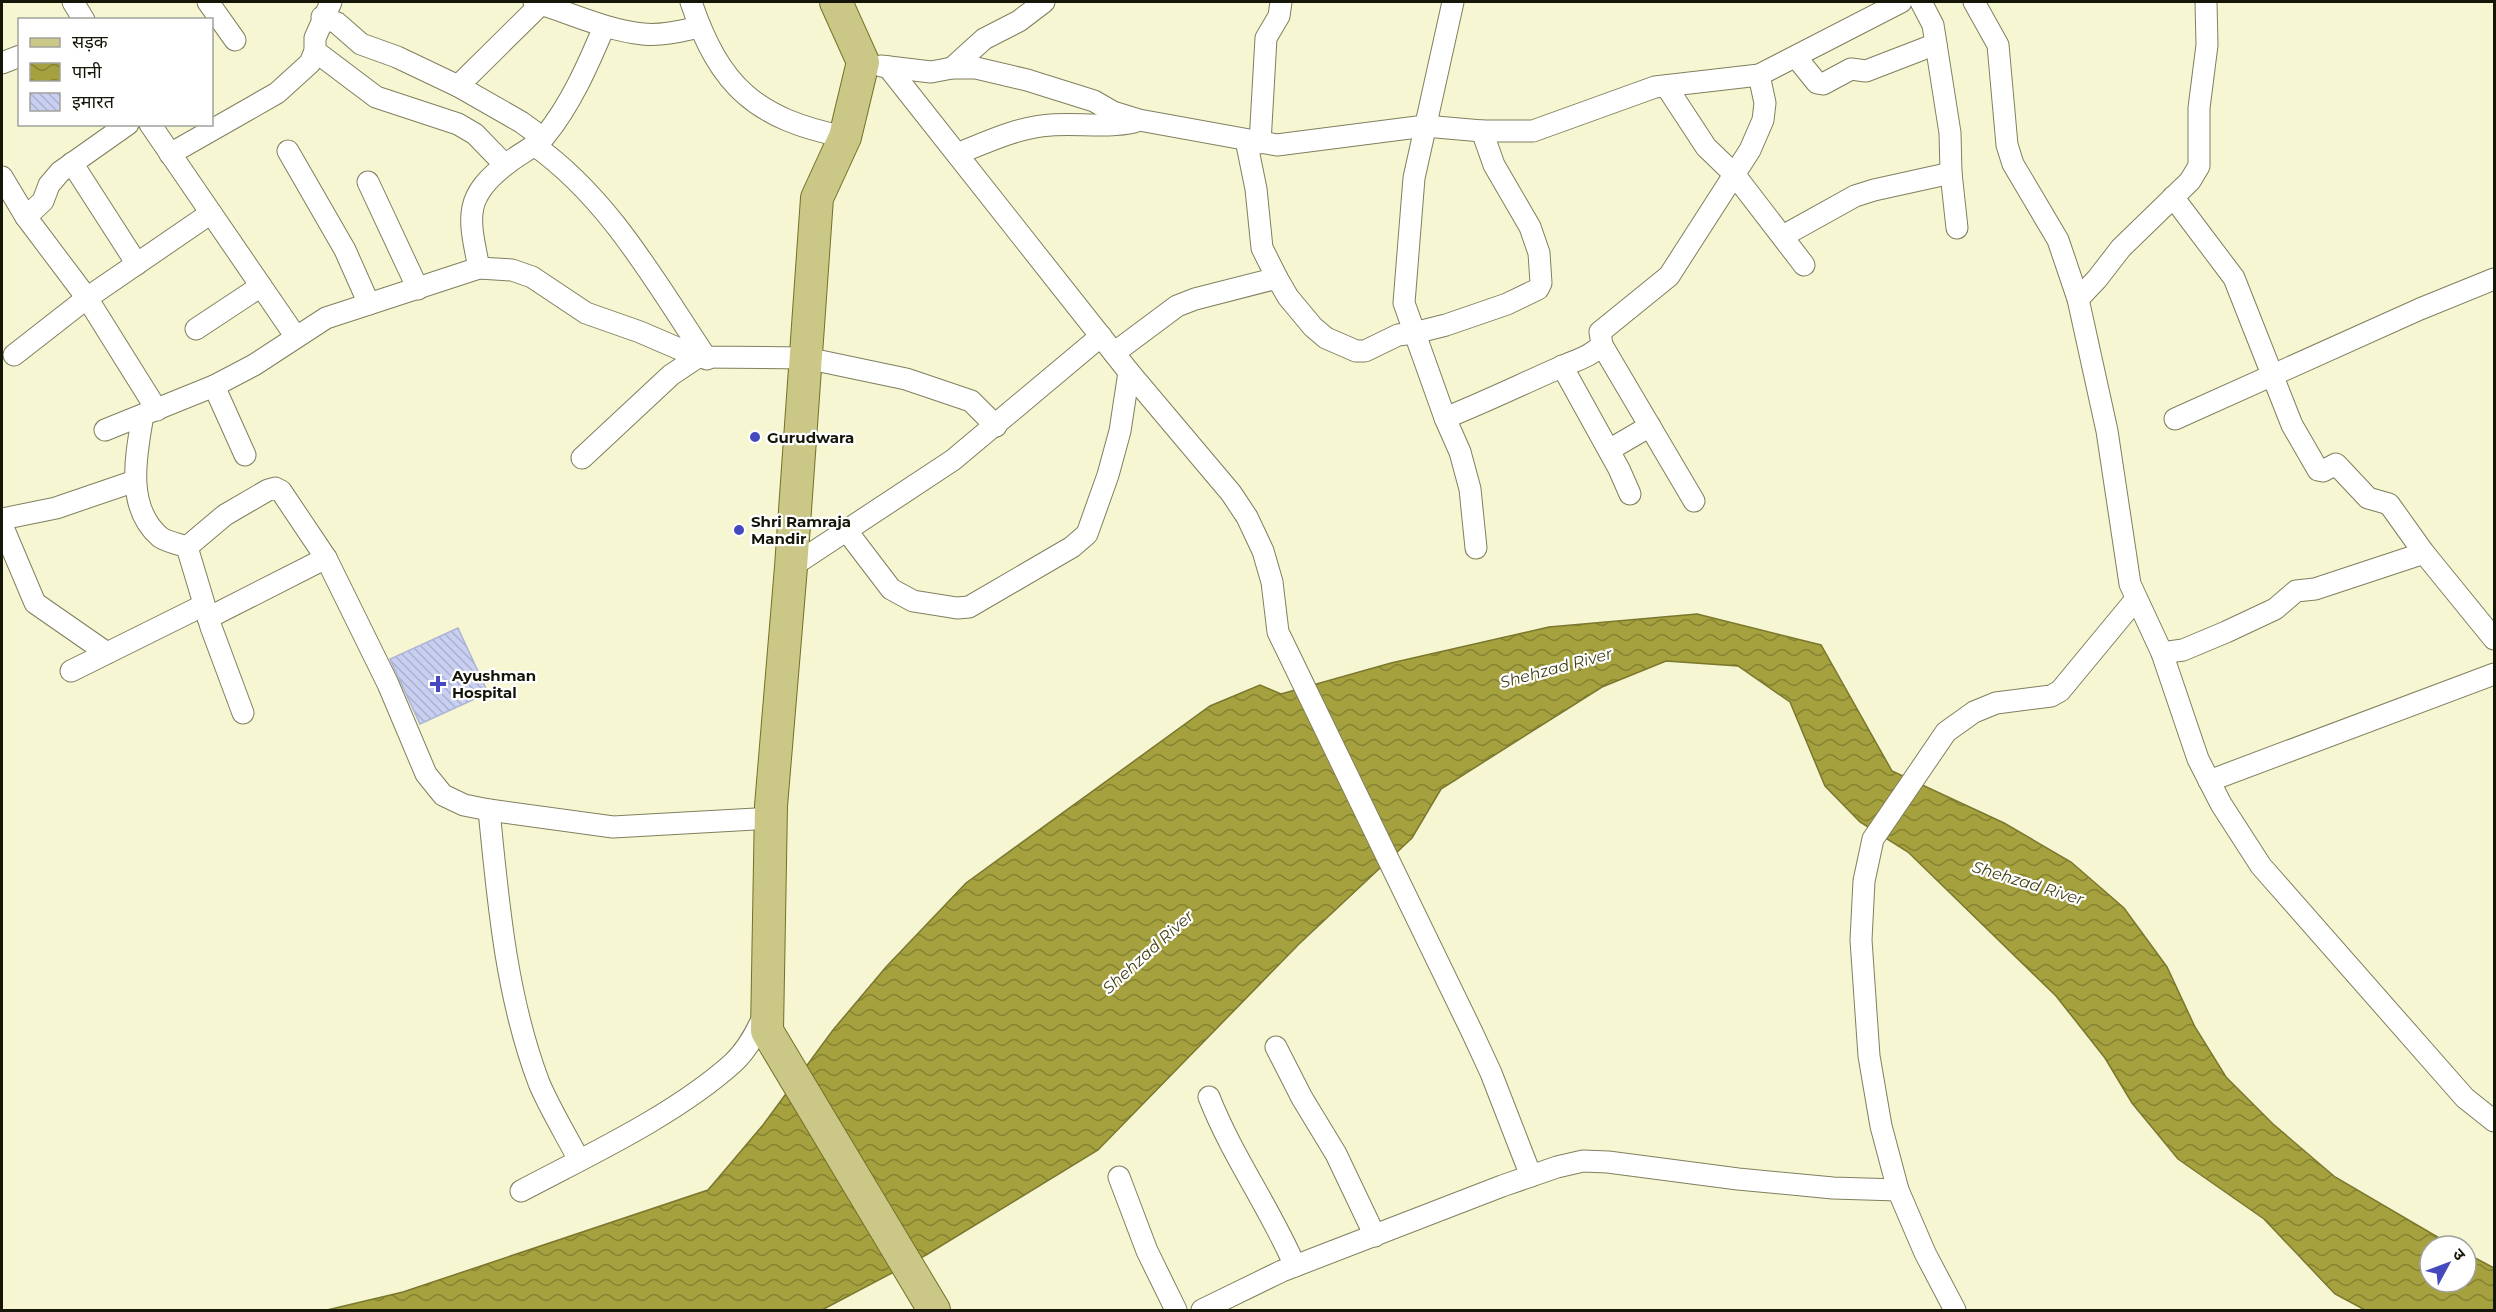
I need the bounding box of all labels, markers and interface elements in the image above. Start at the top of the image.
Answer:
legend [18,18,213,126]
text: सड़क [72,31,109,53]
text: पानी [72,61,102,83]
text: इमारत [72,91,115,113]
place label: Gurudwara [767,428,854,447]
marker: Gurudwara [748,430,762,444]
place label: Shri Ramraja Mandir [751,512,851,548]
marker: Shri Ramraja Mandir [732,523,746,537]
water label: Shehzad River [1498,644,1615,692]
place label: Ayushman Hospital [451,666,536,702]
marker: Ayushman Hospital [429,675,447,693]
water label: Shehzad River [1970,857,2087,909]
water label: Shehzad River [1099,906,1198,998]
north arrow [2418,1234,2478,1294]
text: उ [2449,1245,2470,1265]

